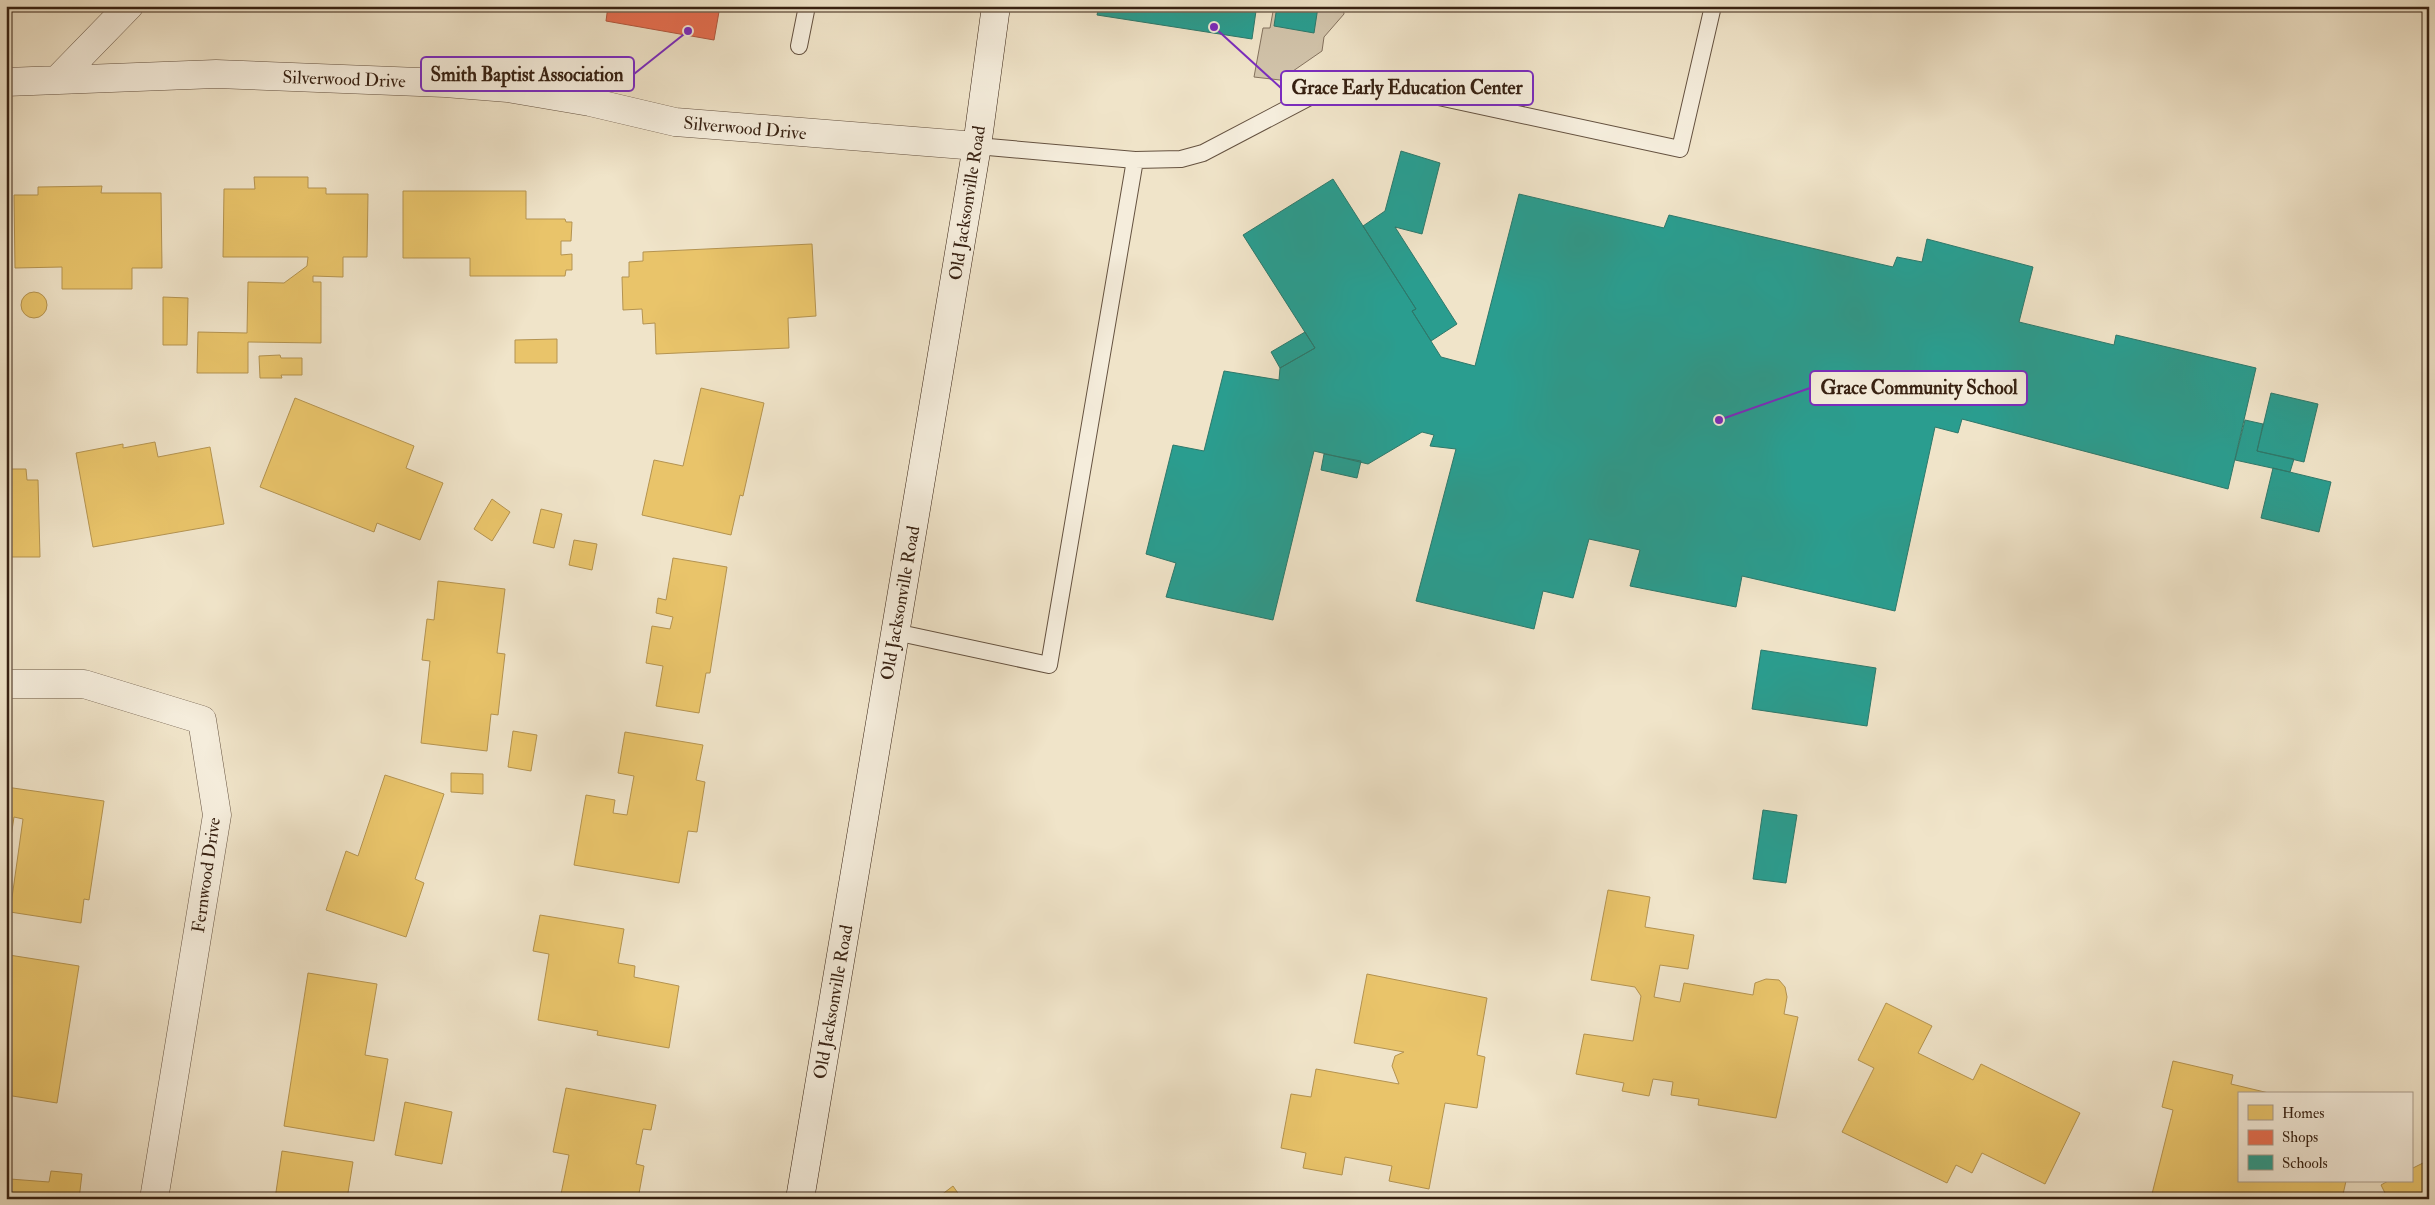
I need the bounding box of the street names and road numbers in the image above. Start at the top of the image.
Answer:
street label: Silverwood Drive [282,66,406,93]
street label: Silverwood Drive [683,112,808,145]
street label: Old Jacksonville Road [944,124,991,282]
street label: Old Jacksonville Road [876,524,925,682]
street label: Fernwood Drive [187,815,226,934]
street label: Old Jacksonville Road [809,923,858,1081]

